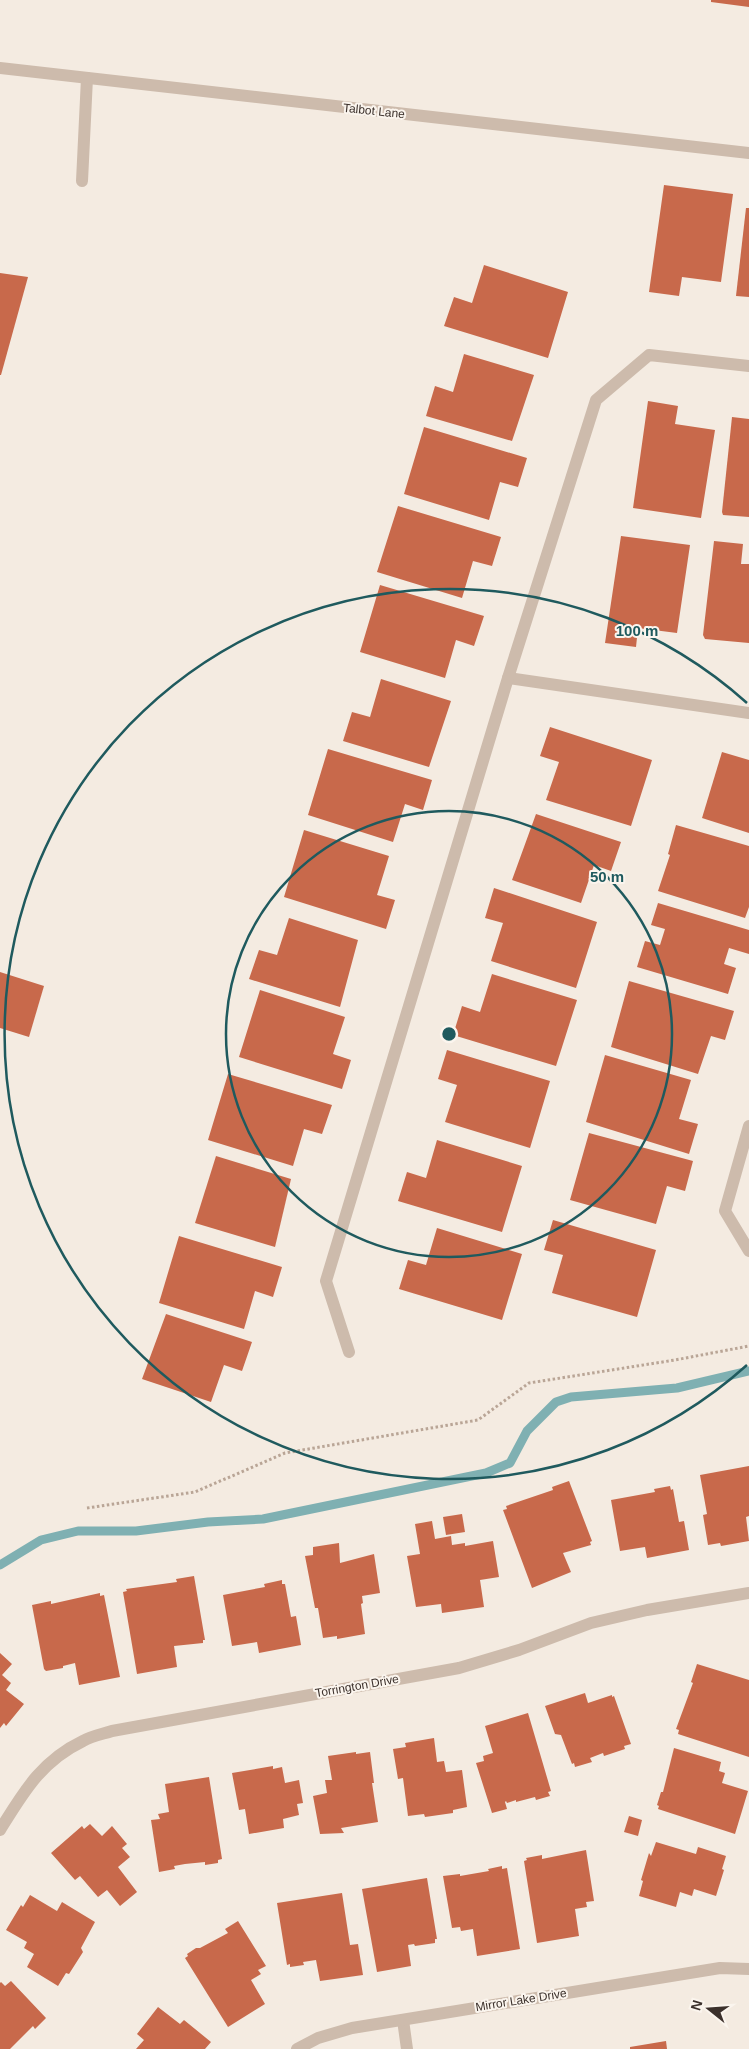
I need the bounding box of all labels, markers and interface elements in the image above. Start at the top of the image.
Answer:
street label: Talbot Lane [342,101,406,121]
text: 100 m [616,622,658,639]
text: 50 m [590,868,624,885]
centre of rings [440,1025,458,1043]
street label: Torrington Drive [314,1672,400,1700]
north arrow [684,1984,734,2034]
street label: Mirror Lake Drive [474,1986,568,2014]
text: N [687,1998,706,2012]

